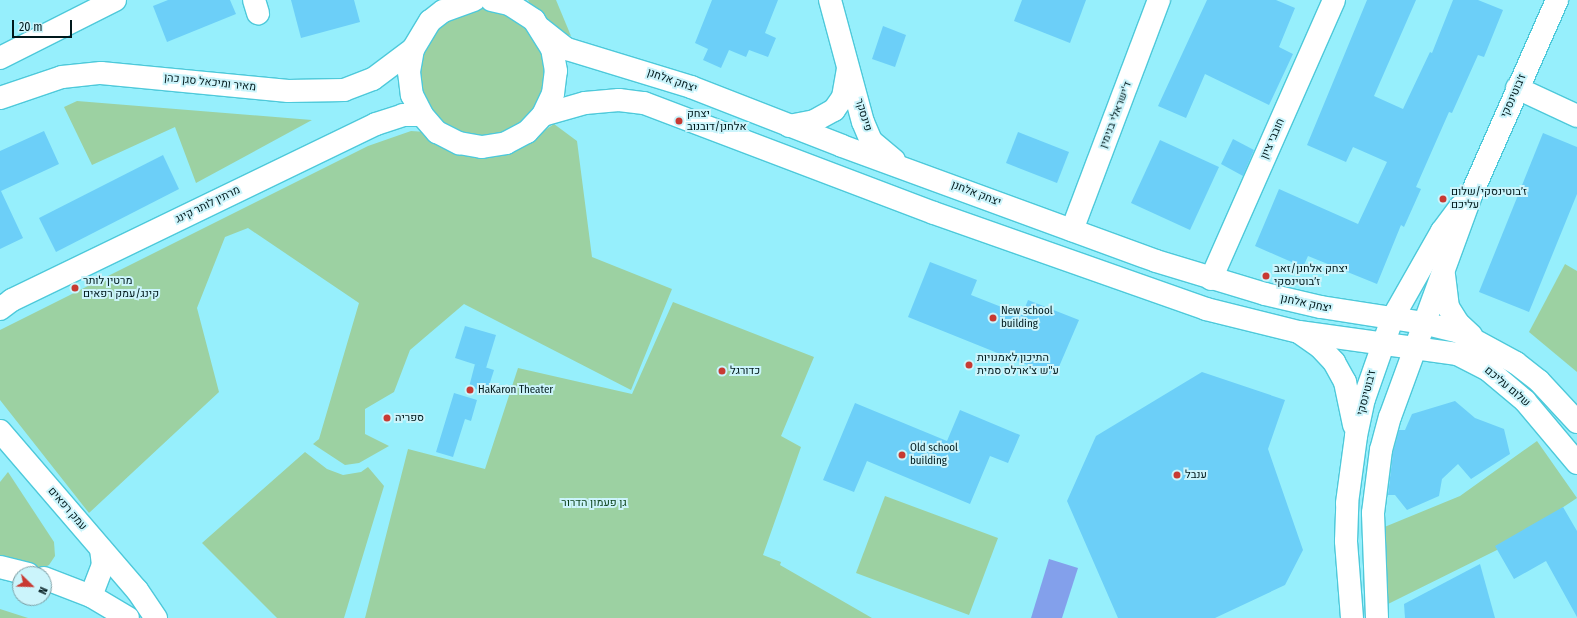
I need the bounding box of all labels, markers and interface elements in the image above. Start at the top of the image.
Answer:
scale bar [14,12,74,38]
text: 20 m [19,20,43,34]
street label: יצחק אלחנן [645,66,699,96]
street label: מאיר ומיכאל סגן כהן [163,72,257,94]
street label: ז'בוטינסקי [1499,72,1529,120]
street label: ד'ישראלי בנימין [1097,80,1135,150]
street label: פינסקר [852,97,874,133]
place label: יצחק אלחנן/דובנוב [687,108,746,134]
marker: יצחק אלחנן/דובנוב [674,116,684,126]
street label: חובבי ציון [1258,117,1288,161]
street label: יצחק אלחנן [949,179,1003,209]
street label: מרתין לותר קינג [173,184,243,226]
place label: ז׳בוטינסקי/שלום עליכם [1451,186,1527,212]
marker: ז׳בוטינסקי/שלום עליכם [1438,194,1448,204]
place label: יצחק אלחנן/זאב ז׳בוטינסקי [1274,263,1348,289]
marker: יצחק אלחנן/זאב ז׳בוטינסקי [1261,271,1271,281]
place label: מרטין לותר קינג/עמק רפאים [83,275,159,301]
marker: מרטין לותר קינג/עמק רפאים [70,283,80,293]
street label: יצחק אלחנן [1279,292,1333,316]
place label: New school building [1001,305,1053,331]
marker: New school building [988,313,998,323]
place label: התיכון לאמנויות ע"ש צ'ארלס סמית [977,352,1059,378]
marker: התיכון לאמנויות ע"ש צ'ארלס סמית [964,360,974,370]
place label: כדורגל [730,364,760,378]
street label: שלום עליכם [1482,364,1532,410]
marker: כדורגל [717,366,727,376]
street label: ז'בוטינסקי [1355,369,1379,417]
place label: HaKaron Theater [478,383,553,397]
marker: HaKaron Theater [465,385,475,395]
place label: ספריה [395,411,424,425]
marker: ספריה [382,413,392,423]
place label: Old school building [910,442,958,468]
marker: Old school building [897,450,907,460]
place label: ענבל [1185,468,1207,482]
marker: ענבל [1172,470,1182,480]
street label: עמק רפאים [45,485,89,533]
park label: גן פעמון הדרור [561,496,627,510]
north arrow [12,566,52,606]
text: N [35,585,50,596]

